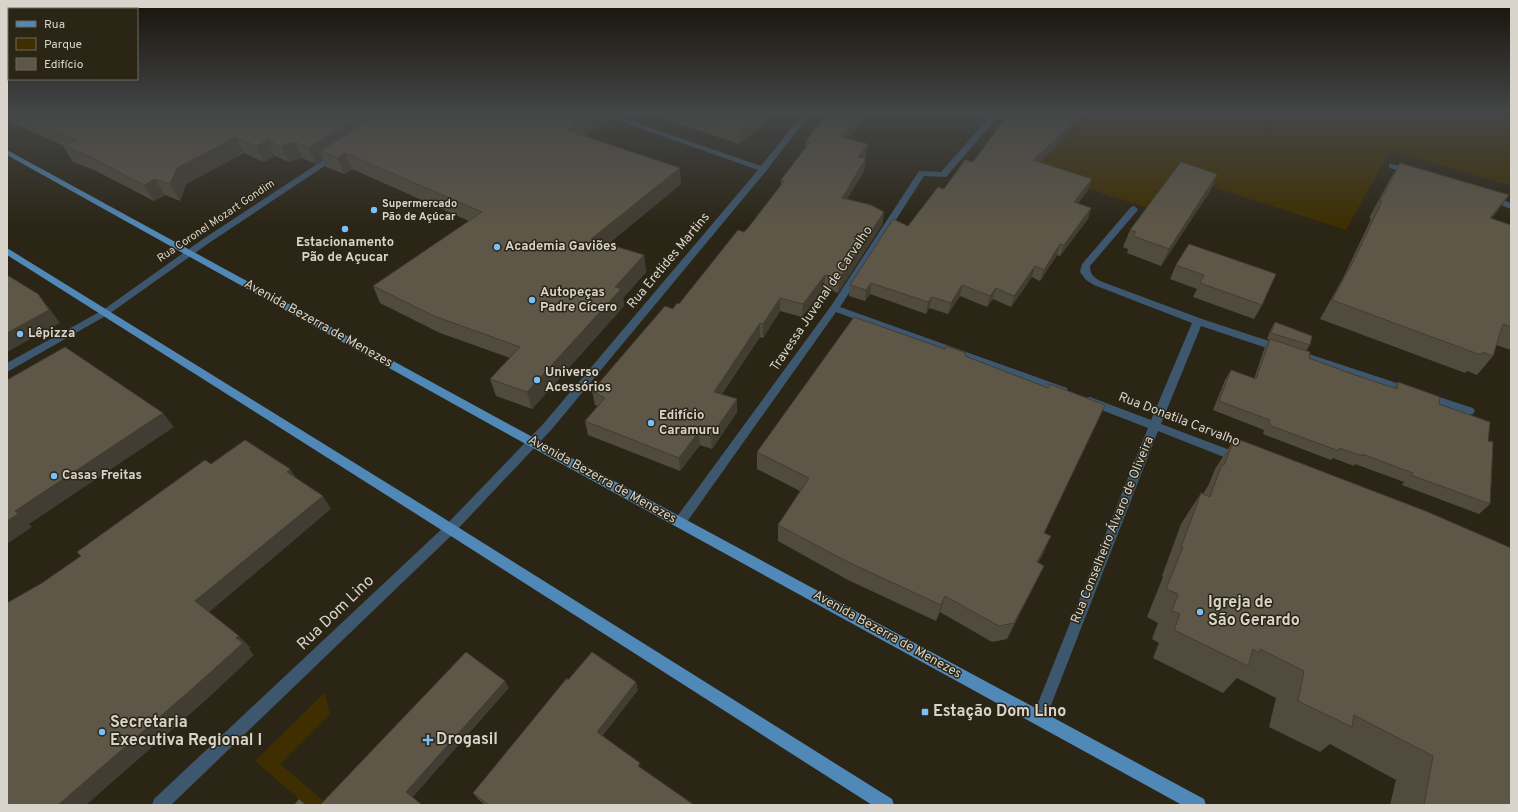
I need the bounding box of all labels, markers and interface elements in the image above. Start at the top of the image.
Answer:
legend [8,8,138,80]
text: Rua [44,17,65,33]
text: Parque [44,37,82,53]
text: Edifício [44,57,84,73]
street label: Rua Coronel Mozart Gondim [155,176,277,266]
place label: Supermercado Pão de Açúcar [382,197,457,224]
marker: Supermercado Pão de Açúcar [369,205,379,215]
street label: Rua Eretides Martins [624,210,714,312]
street label: Travessa Juvenal de Carvalho [767,223,877,375]
marker: Estacionamento Pão de Açucar [340,224,350,234]
place label: Estacionamento Pão de Açucar [296,235,394,266]
place label: Academia Gaviões [505,239,617,255]
marker: Academia Gaviões [492,242,502,252]
street label: Avenida Bezerra de Menezes [241,276,395,372]
place label: Autopeças Padre Cícero [540,285,617,316]
marker: Autopeças Padre Cícero [527,295,537,305]
place label: Lêpizza [28,326,75,342]
marker: Lêpizza [15,329,25,339]
place label: Universo Acessórios [545,365,611,396]
marker: Universo Acessórios [532,375,542,385]
street label: Rua Donatila Carvalho [1116,389,1242,451]
place label: Edifício Caramuru [659,408,719,439]
marker: Edifício Caramuru [646,418,656,428]
street label: Avenida Bezerra de Menezes [525,432,679,528]
street label: Rua Conselheiro Álvaro de Oliveira [1066,433,1158,626]
place label: Casas Freitas [62,468,142,484]
marker: Casas Freitas [49,471,59,481]
street label: Rua Dom Lino [293,571,379,655]
street label: Avenida Bezerra de Menezes [810,587,964,683]
place label: Igreja de São Gerardo [1208,593,1300,631]
marker: Igreja de São Gerardo [1195,607,1205,617]
place label: Estação Dom Lino [933,702,1066,722]
marker: Estação Dom Lino [920,707,930,717]
place label: Secretaria Executiva Regional I [110,713,262,751]
marker: Secretaria Executiva Regional I [97,727,107,737]
place label: Drogasil [436,730,498,750]
marker: Drogasil [423,735,433,745]

